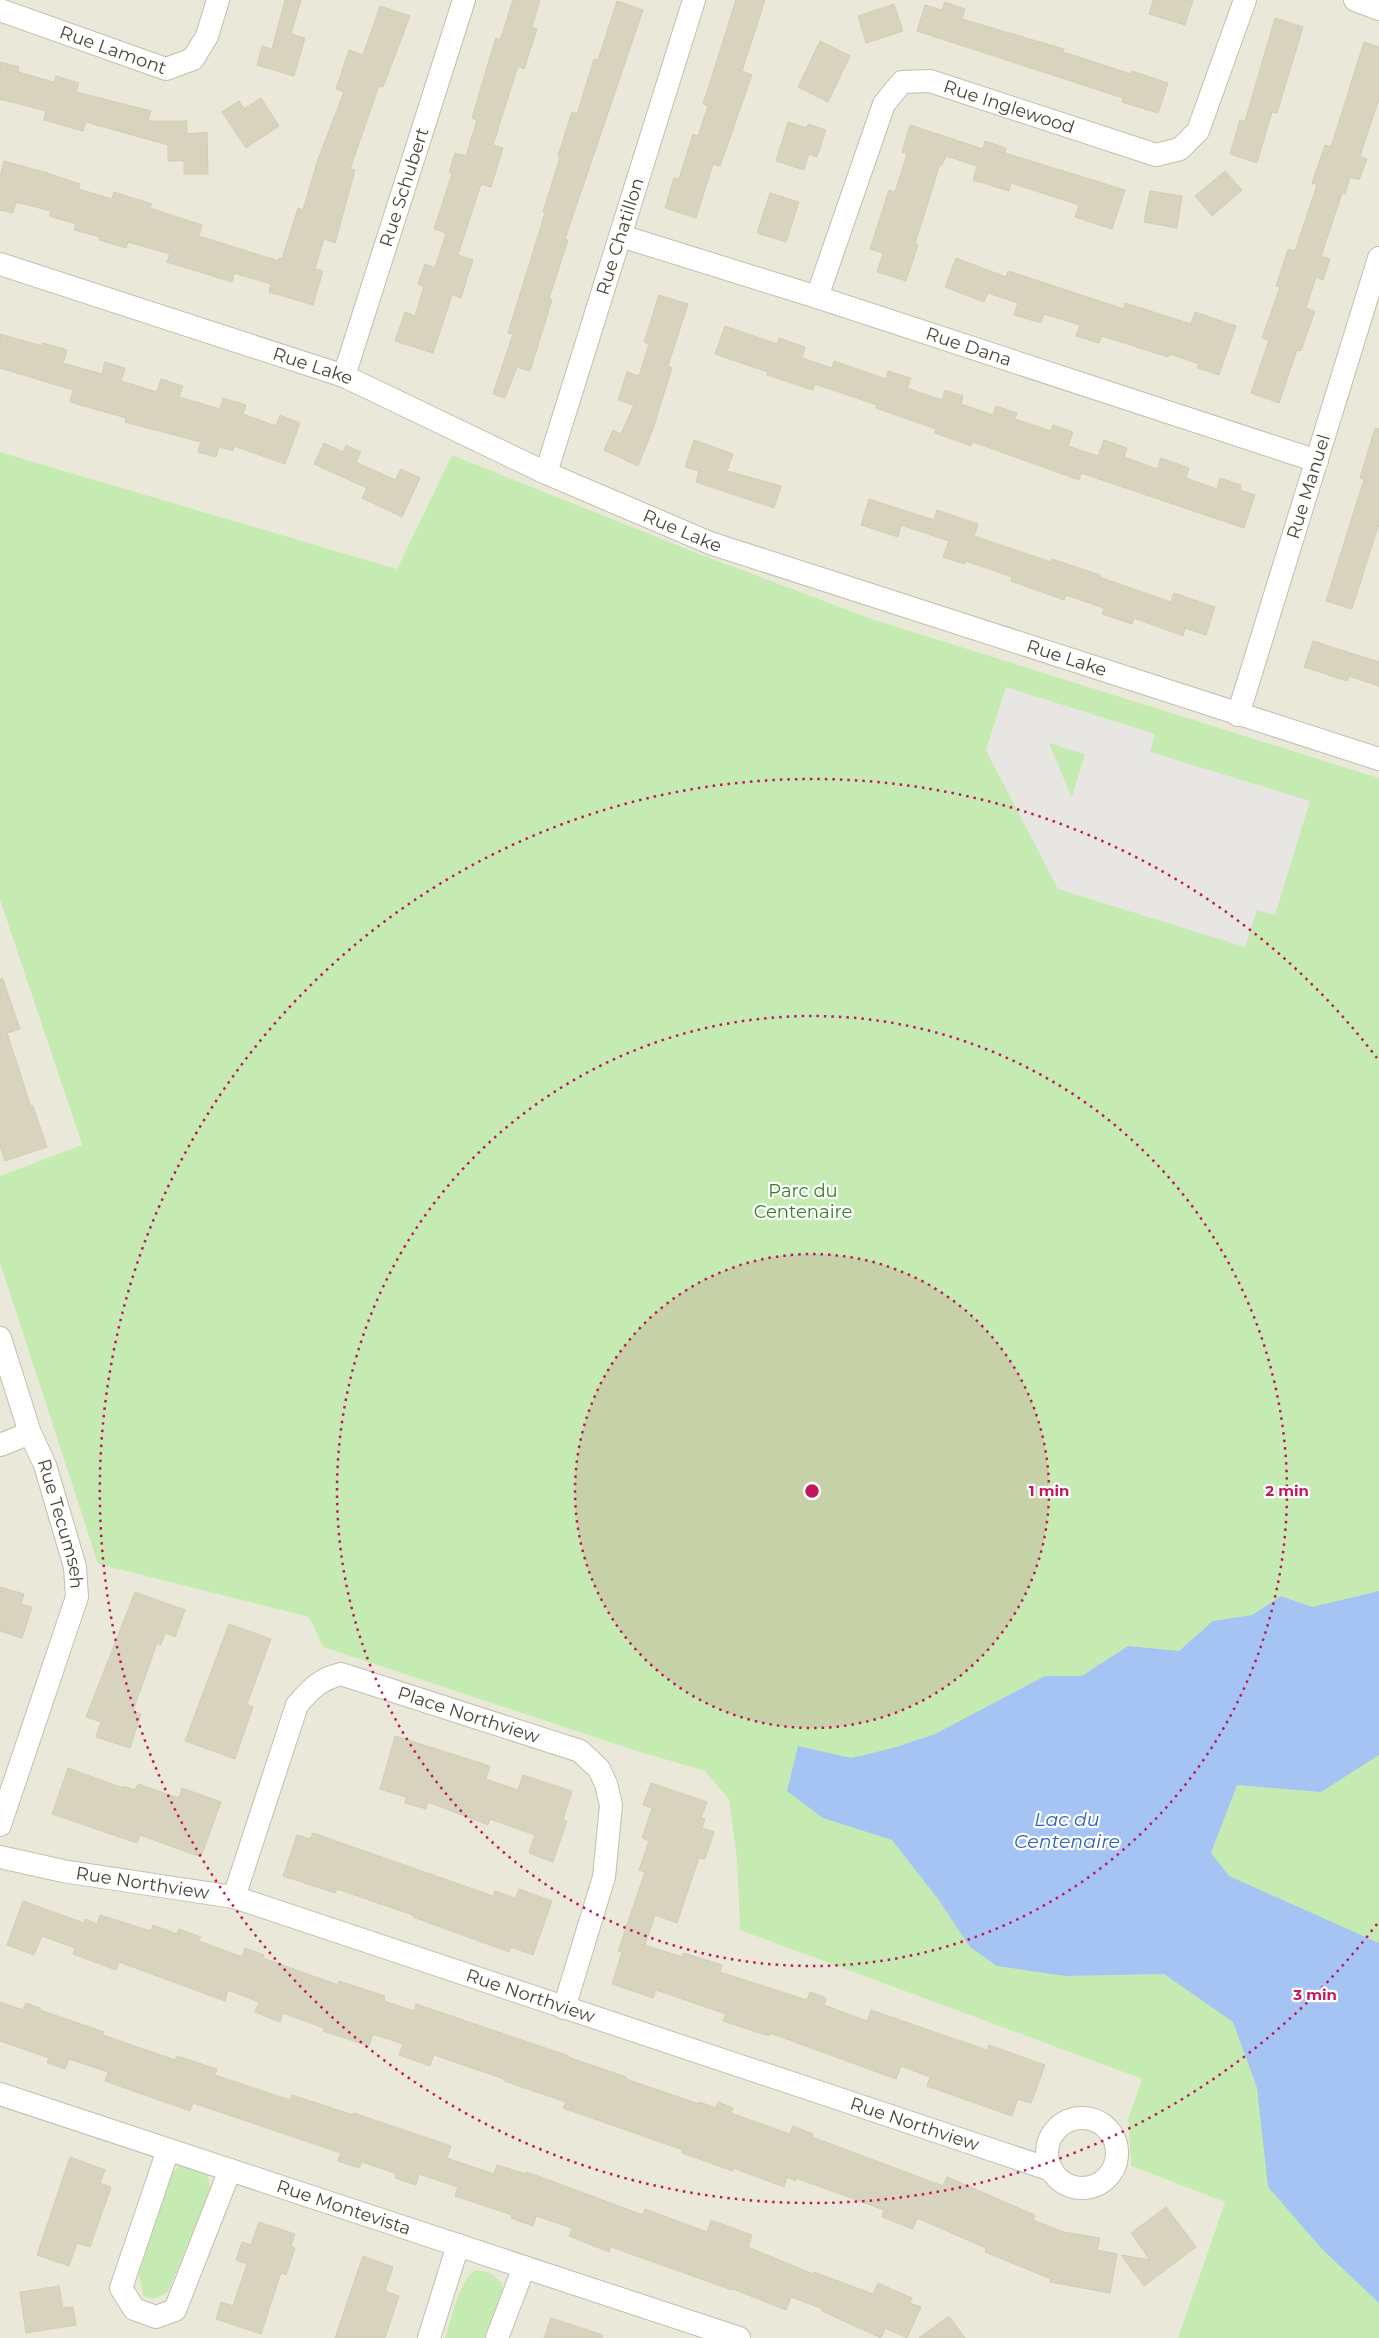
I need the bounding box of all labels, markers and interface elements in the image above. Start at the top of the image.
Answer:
street label: Rue Lamont [57,21,169,79]
street label: Rue Inglewood [941,75,1077,139]
street label: Rue Schubert [375,125,434,250]
street label: Rue Chatillon [591,175,649,298]
street label: Rue Dana [923,322,1014,371]
street label: Rue Lake [270,343,357,390]
street label: Rue Manuel [1282,432,1335,542]
street label: Rue Lake [640,505,724,557]
street label: Rue Lake [1024,635,1110,681]
park label: Parc du Centenaire [754,1180,852,1223]
street label: Rue Tecumseh [33,1456,87,1589]
text: 1 min [1029,1481,1069,1500]
text: 2 min [1265,1481,1309,1500]
centre of rings [803,1482,821,1500]
street label: Place Northview [395,1682,542,1748]
water label: Lac du Centenaire [1014,1808,1120,1853]
street label: Rue Northview [74,1862,211,1904]
street label: Rue Northview [463,1964,598,2028]
text: 3 min [1292,1985,1337,2004]
street label: Rue Northview [847,2092,982,2156]
street label: Rue Montevista [274,2175,414,2240]

